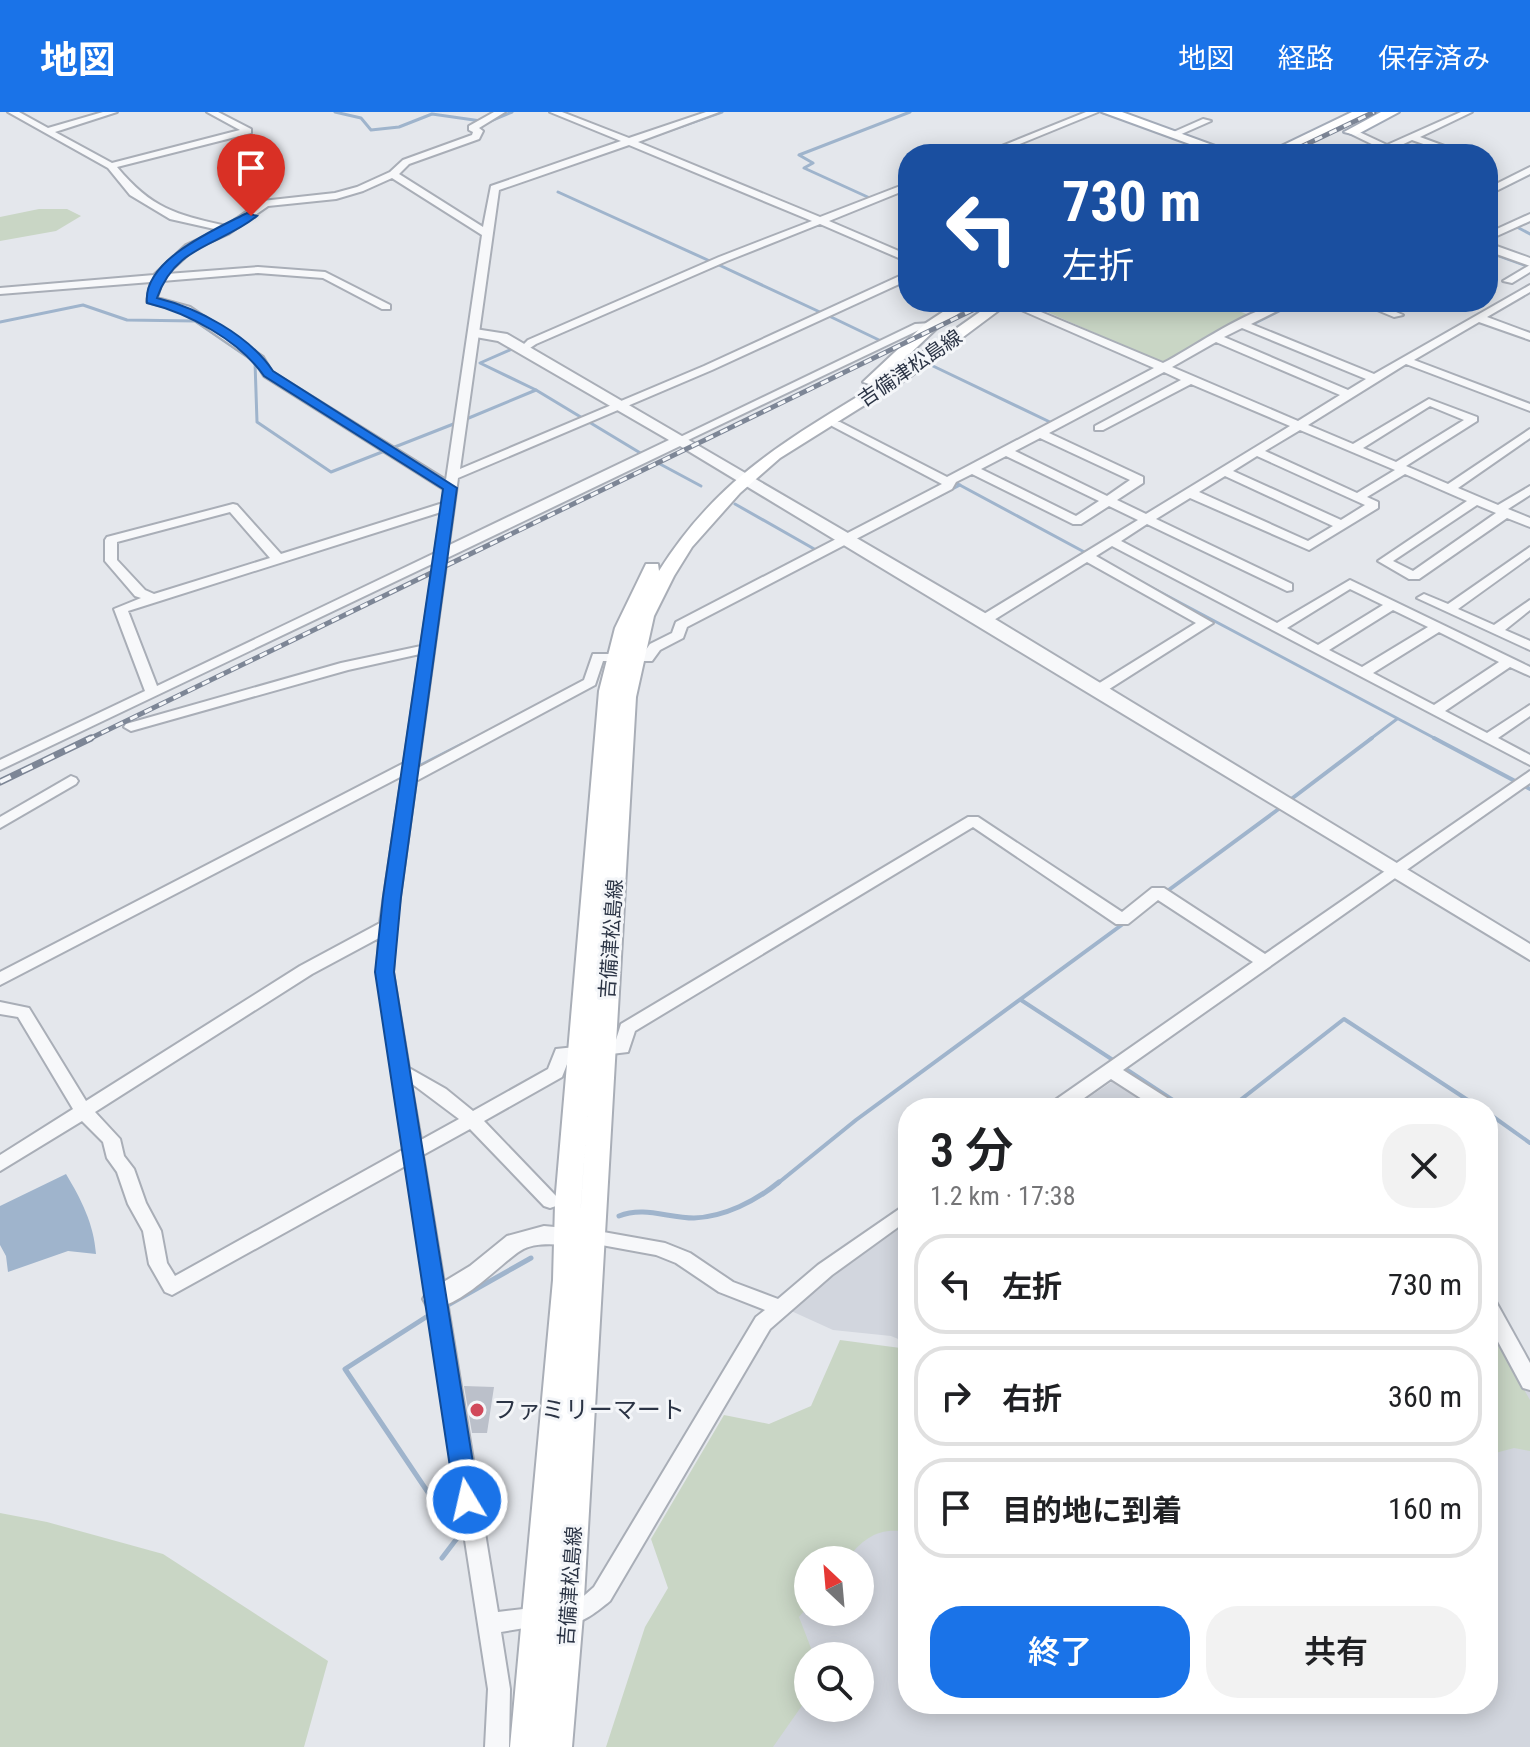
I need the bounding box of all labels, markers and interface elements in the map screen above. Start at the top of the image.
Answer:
text: 地図 [40,38,116,82]
text: 地図 [1178,42,1234,75]
text: 経路 [1278,42,1334,75]
text: 保存済み [1378,42,1490,75]
pin [217,134,285,216]
icon: arrive [229,146,273,190]
text: 730 m [1062,169,1201,235]
icon: left [930,176,1034,280]
text: 左折 [1062,245,1134,287]
street label: 吉備津松島線 [854,324,966,412]
street label: 吉備津松島線 [595,878,627,1000]
text: 3 分 [930,1122,1013,1179]
button: close [1382,1124,1466,1208]
text: 1.2 km · 17:38 [930,1181,1075,1211]
icon: left [934,1262,978,1306]
text: 730 m [1388,1267,1462,1302]
text: 左折 [1002,1269,1062,1304]
icon: right [934,1374,978,1418]
text: 360 m [1388,1379,1462,1414]
text: 右折 [1002,1381,1062,1416]
place label: ファミリーマート [493,1396,685,1424]
marker: ファミリーマート [468,1401,486,1419]
position arrow [425,1458,509,1542]
icon: arrive [934,1486,978,1530]
text: 160 m [1388,1491,1462,1526]
text: 目的地に到着 [1002,1493,1182,1528]
street label: 吉備津松島線 [554,1525,586,1647]
north arrow [794,1546,874,1626]
map controls [794,1546,874,1722]
button: 終了 [930,1606,1190,1698]
button: 共有 [1206,1606,1466,1698]
button: search [794,1642,874,1722]

